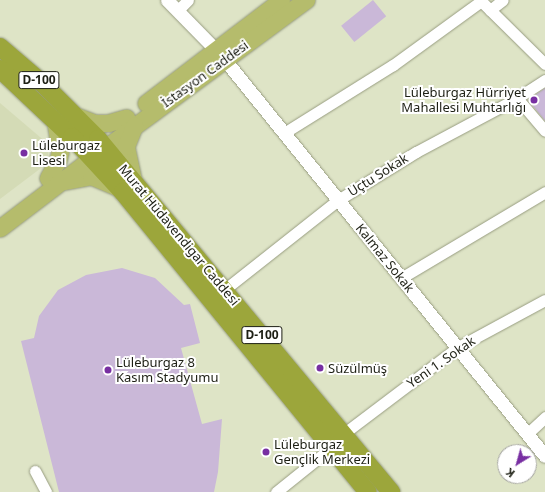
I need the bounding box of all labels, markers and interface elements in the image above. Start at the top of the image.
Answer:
street label: İstasyon Caddesi [159,37,251,111]
road number: D-100 [18,70,60,90]
place label: Lüleburgaz Hürriyet Mahallesi Muhtarlığı [401,85,526,116]
marker: Lüleburgaz Hürriyet Mahallesi Muhtarlığı [529,95,539,105]
place label: Lüleburgaz Lisesi [32,138,100,169]
marker: Lüleburgaz Lisesi [19,148,29,158]
street label: Uçtu Sokak [345,150,411,200]
street label: Murat Hüdavendigar Caddesi [115,161,243,309]
street label: Kalmaz Sokak [353,221,417,295]
road number: D-100 [241,325,283,345]
street label: Yeni 1. Sokak [404,333,478,391]
place label: Lüleburgaz 8 Kasım Stadyumu [116,355,218,386]
place label: Süzülmüş [328,360,387,376]
marker: Süzülmüş [315,363,325,373]
marker: Lüleburgaz 8 Kasım Stadyumu [103,365,113,375]
place label: Lüleburgaz Gençlik Merkezi [274,437,370,468]
north arrow [497,444,537,484]
marker: Lüleburgaz Gençlik Merkezi [261,447,271,457]
text: K [503,465,518,481]

